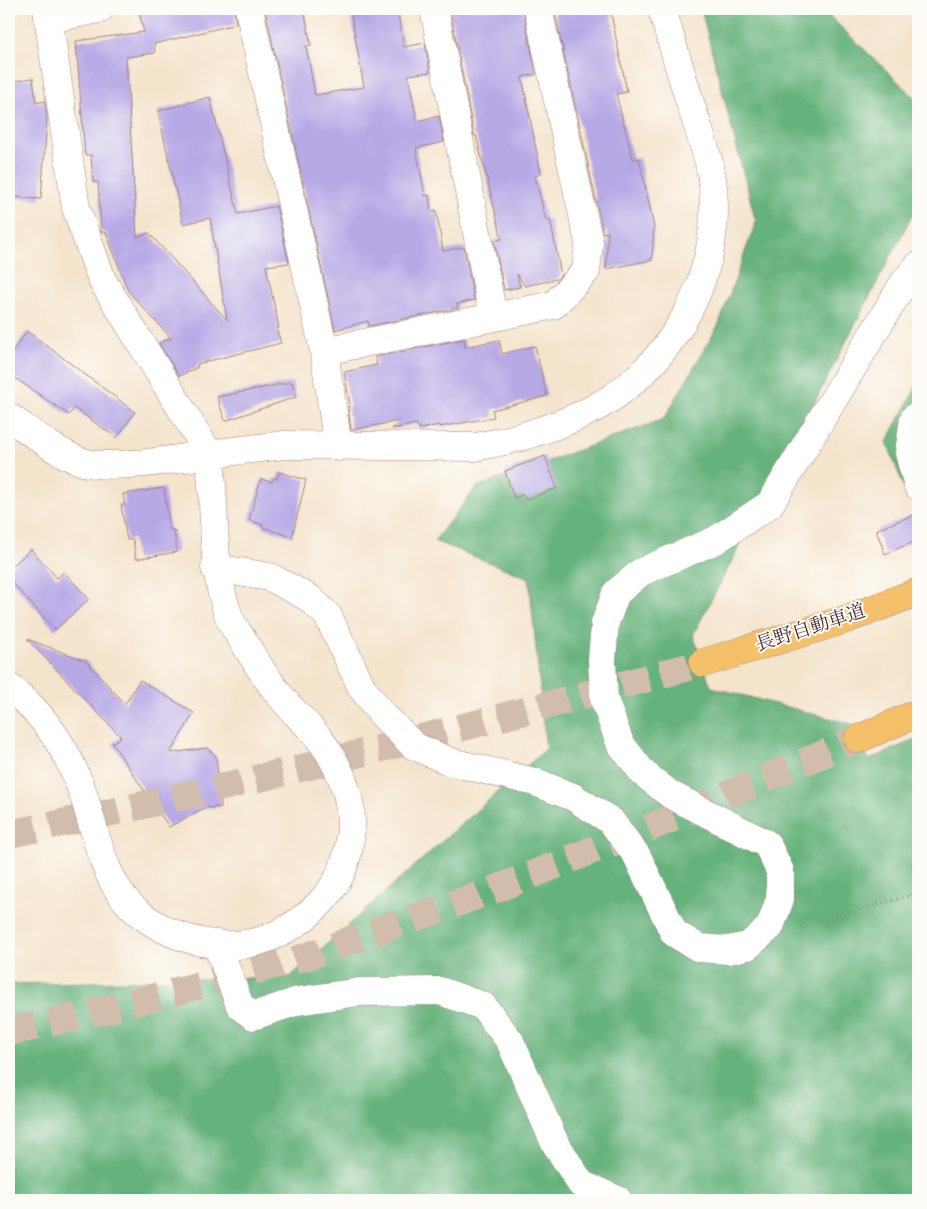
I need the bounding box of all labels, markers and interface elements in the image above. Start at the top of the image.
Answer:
street label: 長野自動車道 [753,599,869,659]

